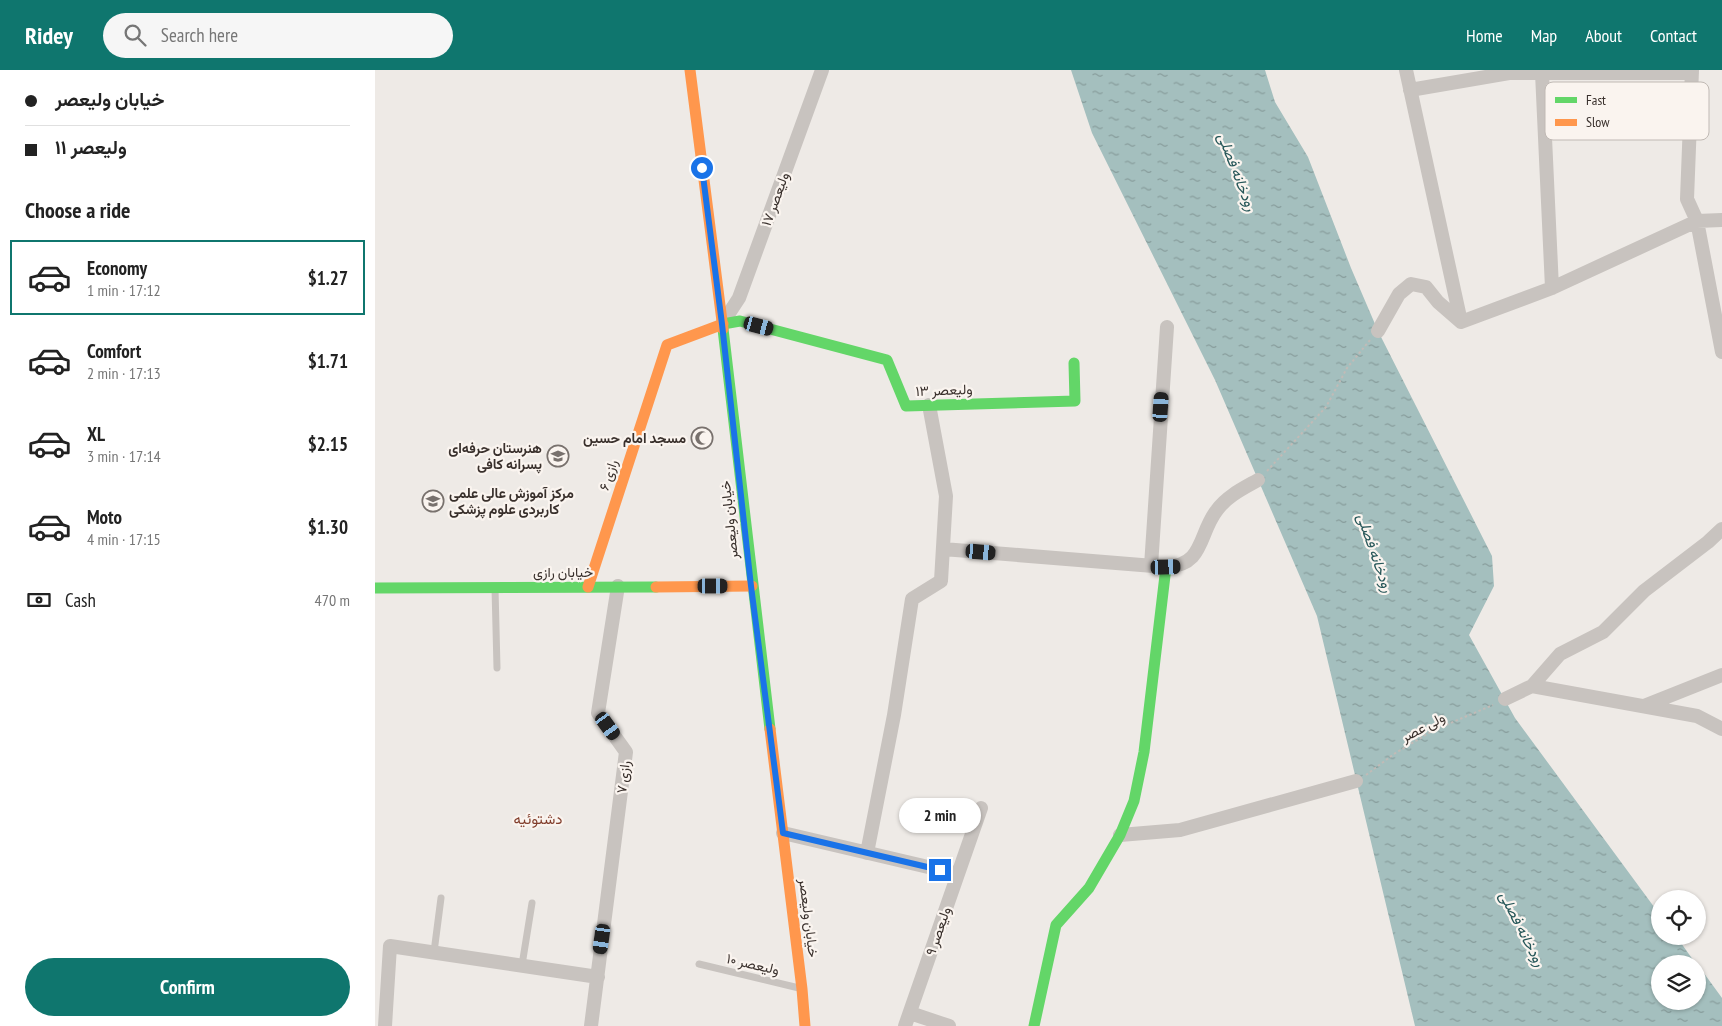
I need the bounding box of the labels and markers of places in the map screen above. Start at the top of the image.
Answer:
mosque icon: مسجد امام حسین [690,426,714,450]
place label: مسجد امام حسین [583,429,686,447]
place label: هنرستان حرفه‌ای پسرانه کافی [448,439,542,474]
school or university icon: هنرستان حرفه‌ای پسرانه کافی [546,444,570,468]
place label: مرکز آموزش عالی علمی کاربردی علوم پزشکی [449,484,574,519]
school or university icon: مرکز آموزش عالی علمی کاربردی علوم پزشکی [421,489,445,513]

